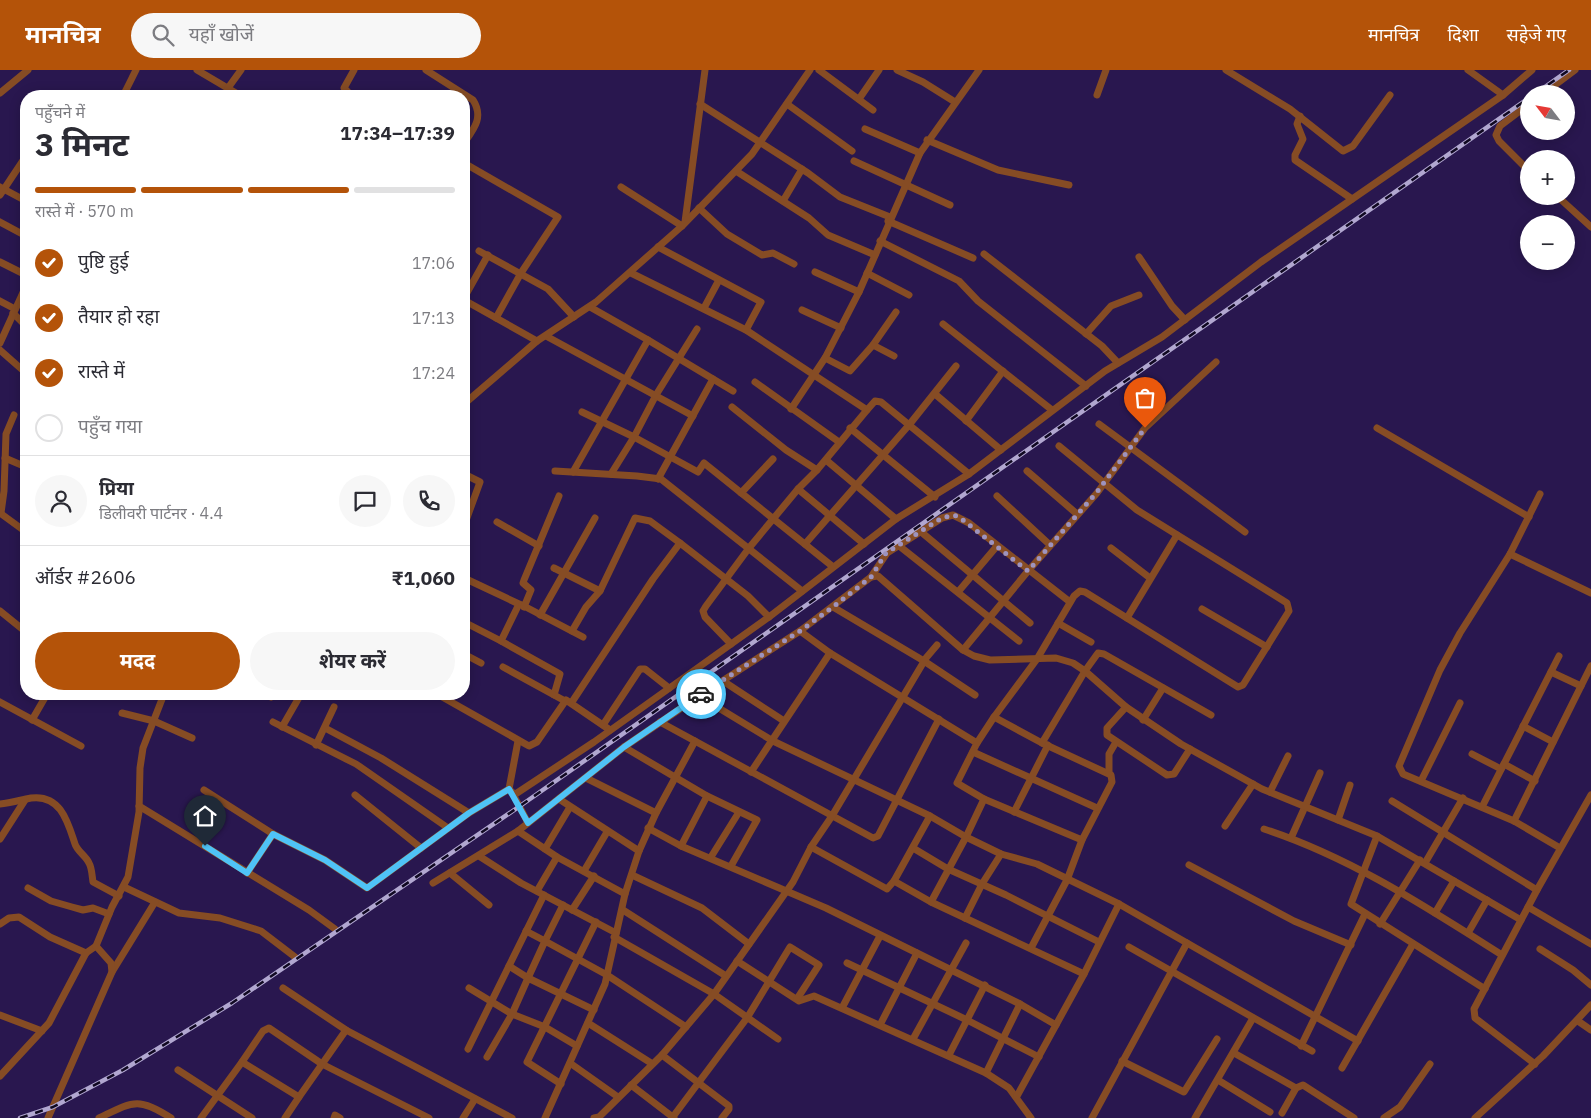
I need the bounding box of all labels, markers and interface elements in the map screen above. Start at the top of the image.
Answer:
search box [131,13,481,58]
text: मानचित्र [25,18,101,50]
icon: search [149,21,177,49]
text: यहाँ खोजें [189,22,254,46]
text: मानचित्र [1368,23,1419,46]
text: दिशा [1447,23,1479,46]
text: सहेजे गए [1507,23,1566,46]
north arrow [1520,85,1575,140]
map controls [1520,85,1575,270]
text: पहुँचने में [35,102,85,122]
text: 17:34–17:39 [340,121,455,145]
text: 3 मिनट [35,123,129,165]
button: + [1520,150,1575,205]
text: रास्ते में · 570 m [35,201,134,221]
button: − [1520,215,1575,270]
icon: check [35,249,63,277]
text: पुष्टि हुई [78,249,129,273]
text: 17:06 [412,253,455,273]
icon: check [35,304,63,332]
text: तैयार हो रहा [78,304,159,328]
text: 17:13 [412,308,455,328]
icon: check [35,359,63,387]
text: रास्ते में [78,359,125,383]
text: 17:24 [412,363,455,383]
pin [1124,377,1166,428]
icon: bag [1131,384,1159,412]
text: पहुँच गया [78,414,142,438]
button: person [35,475,87,527]
button: chat [339,475,391,527]
button: phone [403,475,455,527]
text: प्रिया [99,476,134,500]
text: डिलीवरी पार्टनर · 4.4 [99,503,223,523]
text: ऑर्डर #2606 [35,565,136,589]
text: ₹1,060 [392,566,455,590]
button: मदद [35,632,240,690]
button: शेयर करें [250,632,455,690]
courier [676,669,726,719]
icon: car [687,680,715,708]
pin [184,795,226,846]
icon: home [191,802,219,830]

